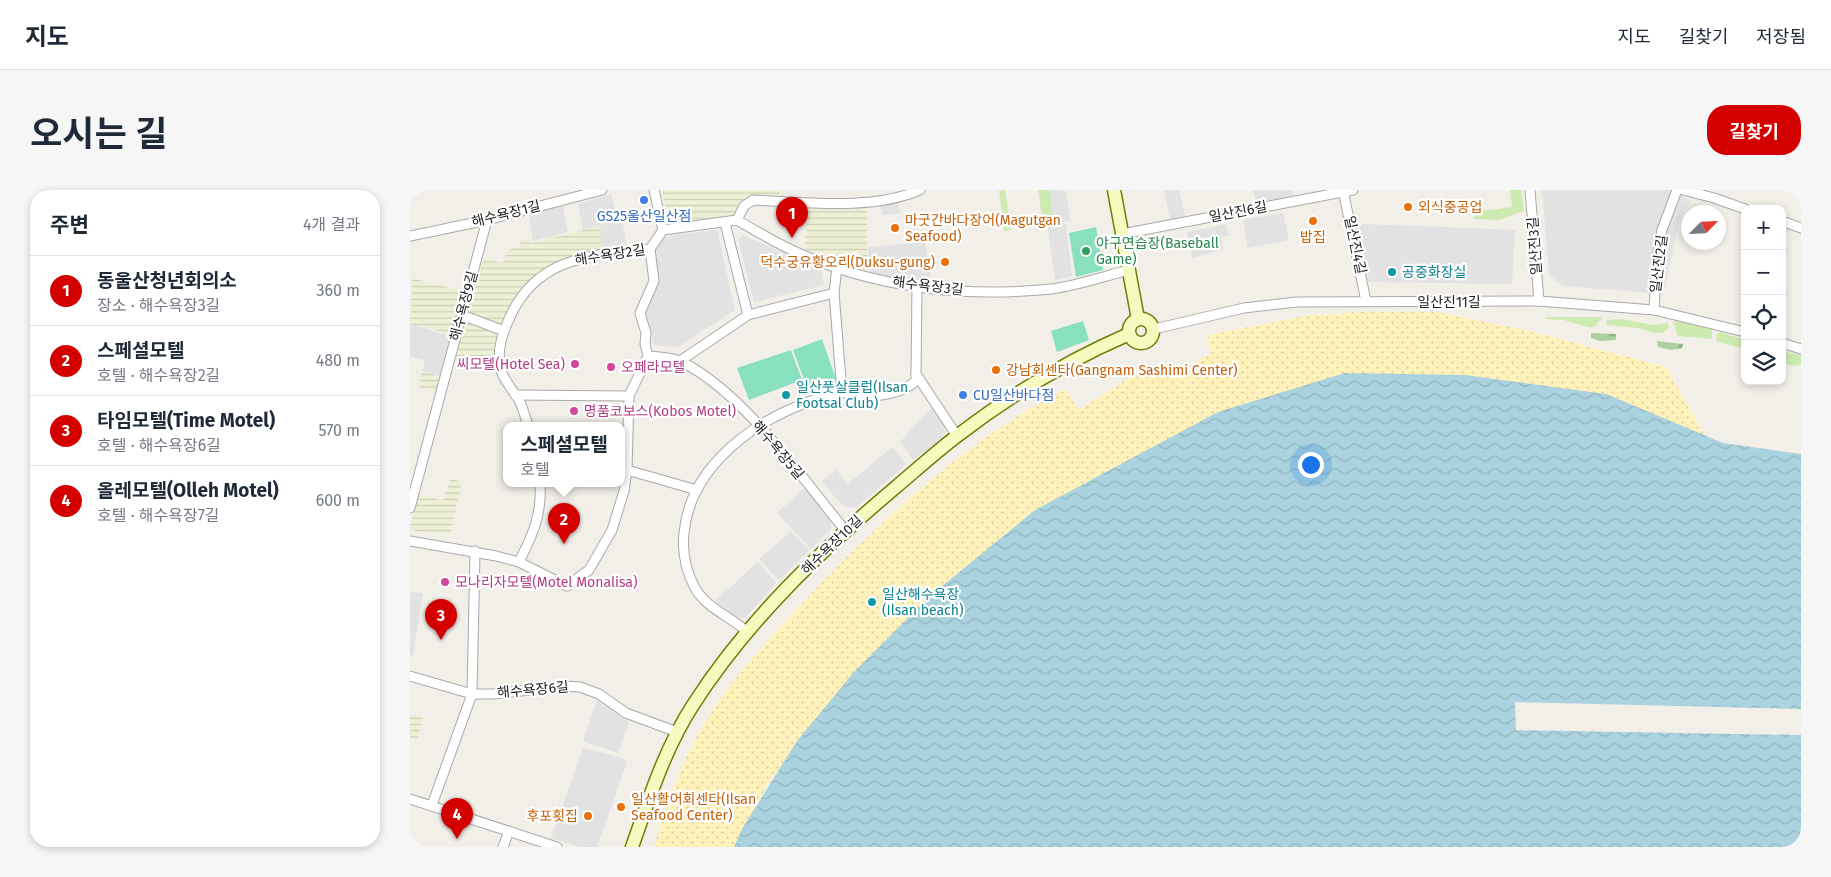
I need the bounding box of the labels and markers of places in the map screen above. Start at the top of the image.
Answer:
marker: GS25울산일산점 [638,194,650,206]
pin: 1 [776,197,808,238]
place label: 외식중공업 [1418,199,1482,216]
marker: 외식중공업 [1402,201,1414,213]
place label: GS25울산일산점 [597,208,691,225]
place label: 마굿간바다장어(Magutgan Seafood) [905,212,1061,245]
marker: 밥집 [1307,215,1319,227]
marker: 마굿간바다장어(Magutgan Seafood) [889,222,901,234]
place label: 밥집 [1300,229,1326,246]
place label: 야구연습장(Baseball Game) [1096,235,1219,268]
marker: 야구연습장(Baseball Game) [1080,245,1092,257]
place label: 덕수궁유황오리(Duksu-gung) [760,254,935,271]
marker: 덕수궁유황오리(Duksu-gung) [939,256,951,268]
place label: 공중화장실 [1402,264,1466,281]
marker: 공중화장실 [1386,266,1398,278]
place label: 씨모텔(Hotel Sea) [457,356,565,373]
marker: 씨모텔(Hotel Sea) [569,358,581,370]
place label: 오페라모텔 [621,359,685,376]
marker: 오페라모텔 [605,361,617,373]
place label: 강남회센타(Gangnam Sashimi Center) [1006,362,1238,379]
marker: 강남회센타(Gangnam Sashimi Center) [990,364,1002,376]
place label: 일산풋살클럽(Ilsan Footsal Club) [796,379,908,412]
place label: CU일산바다점 [973,387,1054,404]
marker: 일산풋살클럽(Ilsan Footsal Club) [780,389,792,401]
marker: CU일산바다점 [957,389,969,401]
place label: 명품코보스(Kobos Motel) [584,403,736,420]
marker: 명품코보스(Kobos Motel) [568,405,580,417]
pin: 2 [548,503,580,544]
place label: 모나리자모텔(Motel Monalisa) [455,574,638,591]
marker: 모나리자모텔(Motel Monalisa) [439,576,451,588]
place label: 일산해수욕장 (Ilsan beach) [882,586,964,619]
marker: 일산해수욕장 (Ilsan beach) [866,596,878,608]
pin: 3 [425,599,457,640]
place label: 일산활어회센타(Ilsan Seafood Center) [631,791,756,824]
pin: 4 [441,798,473,839]
marker: 일산활어회센타(Ilsan Seafood Center) [615,801,627,813]
place label: 후포횟집 [526,808,578,825]
marker: 후포횟집 [582,810,594,822]

